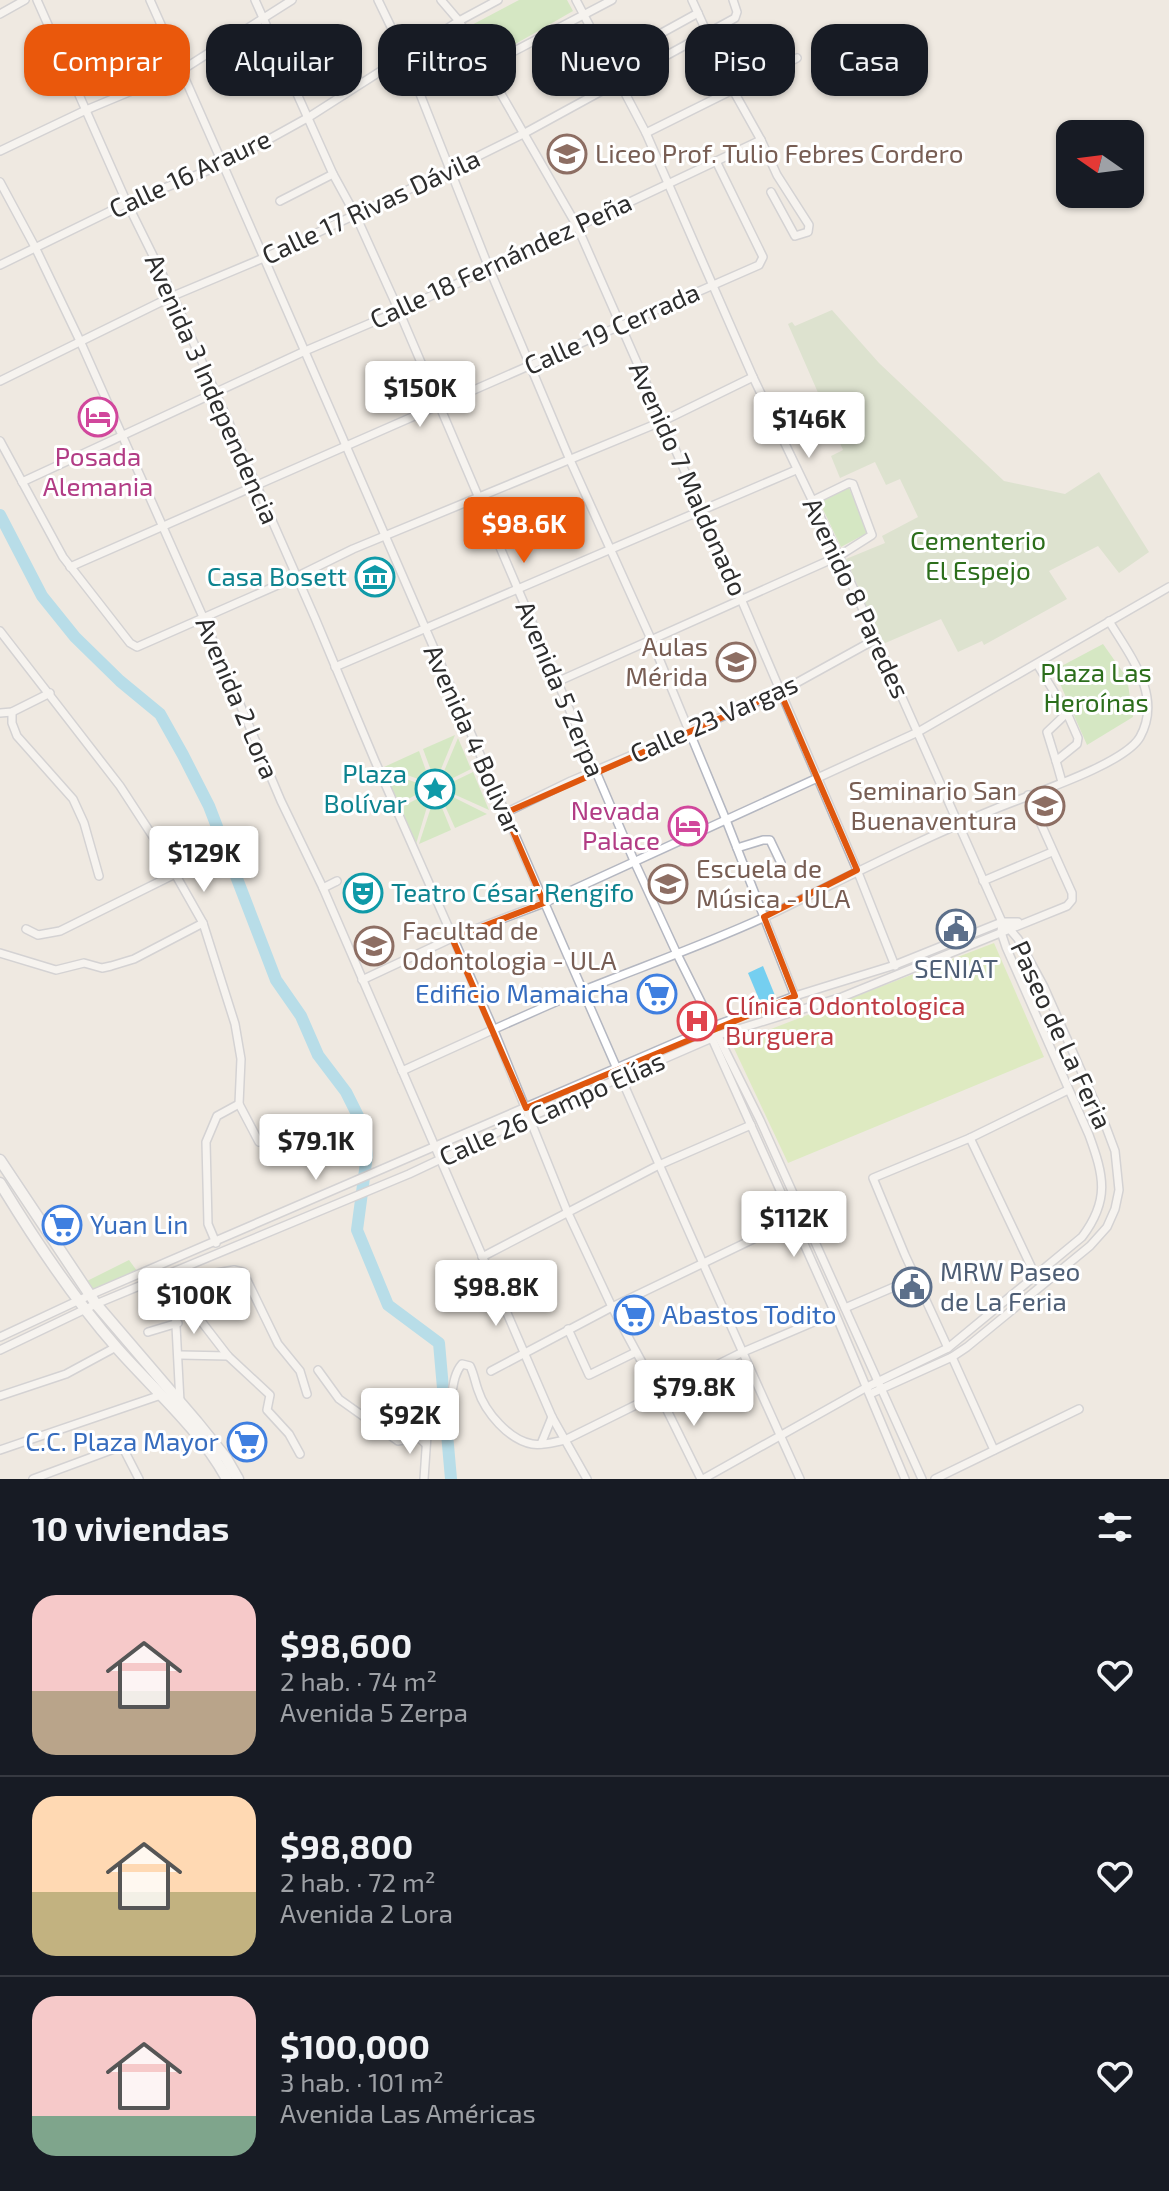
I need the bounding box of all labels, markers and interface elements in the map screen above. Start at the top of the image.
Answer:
chip: Comprar [24,24,190,96]
chip: Alquilar [206,24,362,96]
chip: Filtros [378,24,516,96]
chip: Nuevo [532,24,669,96]
chip: Piso [685,24,795,96]
chip: Casa [811,24,928,96]
north arrow [1056,120,1144,208]
map controls [1056,120,1144,208]
street label: Calle 16 Araure [104,122,275,224]
school or university icon: Liceo Prof. Tulio Febres Cordero [546,133,588,175]
place label: Liceo Prof. Tulio Febres Cordero [595,137,963,168]
street label: Calle 17 Rivas Dávila [256,142,484,270]
street label: Calle 18 Fernández Peña [365,185,636,334]
street label: Avenida 3 Independencia [140,249,287,528]
street label: Calle 19 Cerrada [519,275,704,380]
street label: Avenido 7 Maldonado [624,357,755,600]
pin: $150K [364,361,476,429]
text: $150K [383,371,457,402]
pin: $146K [753,392,865,460]
hotel icon: Posada Alemania [77,396,119,438]
text: $146K [772,402,846,433]
place label: Posada Alemania [43,440,153,501]
street label: Avenido 8 Paredes [797,492,917,702]
pin: $98.6K [459,497,589,565]
text: $98.6K [482,507,566,538]
park label: Cementerio El Espejo [910,524,1046,585]
museum icon: Casa Bosett [354,556,396,598]
place label: Casa Bosett [207,560,347,591]
street label: Avenida 5 Zerpa [510,596,612,781]
street label: Avenida 2 Lora [190,612,286,783]
place label: Aulas Mérida [625,630,708,691]
street label: Avenida 4 Bolivar [419,639,530,839]
school or university icon: Aulas Mérida [715,641,757,683]
park label: Plaza Las Heroínas [1040,656,1152,717]
street label: Calle 23 Vargas [625,667,802,768]
place label: Plaza Bolívar [324,757,407,818]
place icon: Plaza Bolívar [414,768,456,810]
place label: Seminario San Buenaventura [848,774,1017,835]
school or university icon: Seminario San Buenaventura [1024,785,1066,827]
place label: Nevada Palace [571,794,660,855]
hotel icon: Nevada Palace [667,805,709,847]
pin: $129K [148,826,260,894]
text: $129K [167,836,241,867]
place label: Escuela de Música - ULA [696,852,850,913]
school or university icon: Escuela de Música - ULA [647,863,689,905]
theatre icon: Teatro César Rengifo [342,872,384,914]
place label: Teatro César Rengifo [391,876,634,907]
public building icon: SENIAT [935,908,977,950]
place label: Facultad de Odontologia - ULA [402,914,617,975]
school or university icon: Facultad de Odontologia - ULA [353,925,395,967]
street label: Paseo de La Feria [1005,935,1120,1133]
place label: SENIAT [914,952,998,983]
supermarket icon: Edificio Mamaicha [636,973,678,1015]
place label: Edificio Mamaicha [415,977,629,1008]
place label: Clínica Odontologica Burguera [725,989,966,1050]
hospital icon: Clínica Odontologica Burguera [676,1000,718,1042]
street label: Calle 26 Campo Elías [434,1044,669,1171]
pin: $79.1K [251,1114,381,1182]
text: $79.1K [277,1124,355,1155]
pin: $112K [738,1191,850,1259]
text: $112K [759,1201,829,1232]
supermarket icon: Yuan Lin [41,1204,83,1246]
place label: Yuan Lin [90,1208,188,1239]
place label: MRW Paseo de La Feria [940,1255,1080,1316]
pin: $98.8K [431,1260,561,1328]
public building icon: MRW Paseo de La Feria [891,1266,933,1308]
pin: $100K [138,1268,250,1336]
text: $98.8K [453,1270,539,1301]
text: $100K [156,1278,232,1309]
supermarket icon: Abastos Todito [613,1294,655,1336]
place label: Abastos Todito [662,1298,837,1329]
pin: $79.8K [629,1360,759,1428]
text: $79.8K [652,1370,736,1401]
pin: $92K [363,1388,457,1456]
text: $92K [379,1398,441,1429]
supermarket icon: C.C. Plaza Mayor [226,1421,268,1463]
place label: C.C. Plaza Mayor [25,1425,219,1456]
icon: filters [1093,1505,1137,1549]
text: 10 viviendas [32,1507,229,1548]
text: $98,600 [280,1624,412,1665]
icon: home [96,1627,192,1723]
icon: heart [1093,1653,1137,1697]
text: 2 hab. · 74 m² [280,1665,437,1696]
text: Avenida 5 Zerpa [280,1696,468,1727]
text: $98,800 [280,1825,413,1866]
icon: home [96,1828,192,1924]
icon: heart [1093,1854,1137,1898]
text: 2 hab. · 72 m² [280,1866,436,1897]
text: Avenida 2 Lora [280,1897,453,1928]
text: $100,000 [280,2025,430,2066]
icon: home [96,2028,192,2124]
icon: heart [1093,2054,1137,2098]
text: 3 hab. · 101 m² [280,2066,444,2097]
text: Avenida Las Américas [280,2097,536,2128]

